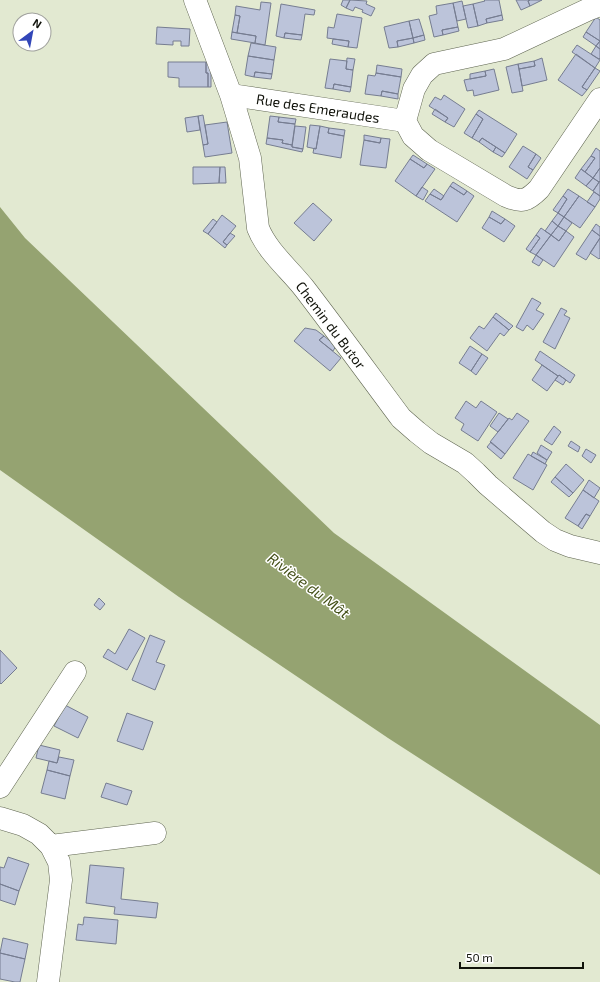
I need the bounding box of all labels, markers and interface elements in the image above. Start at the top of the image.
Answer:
north arrow [12,12,52,52]
text: N [31,15,44,31]
street label: Rue des Emeraudes [255,90,381,126]
street label: Chemin du Butor [293,278,370,372]
water label: Rivière du Mât [265,548,354,622]
scale bar [460,944,583,970]
text: 50 m [466,950,493,964]

